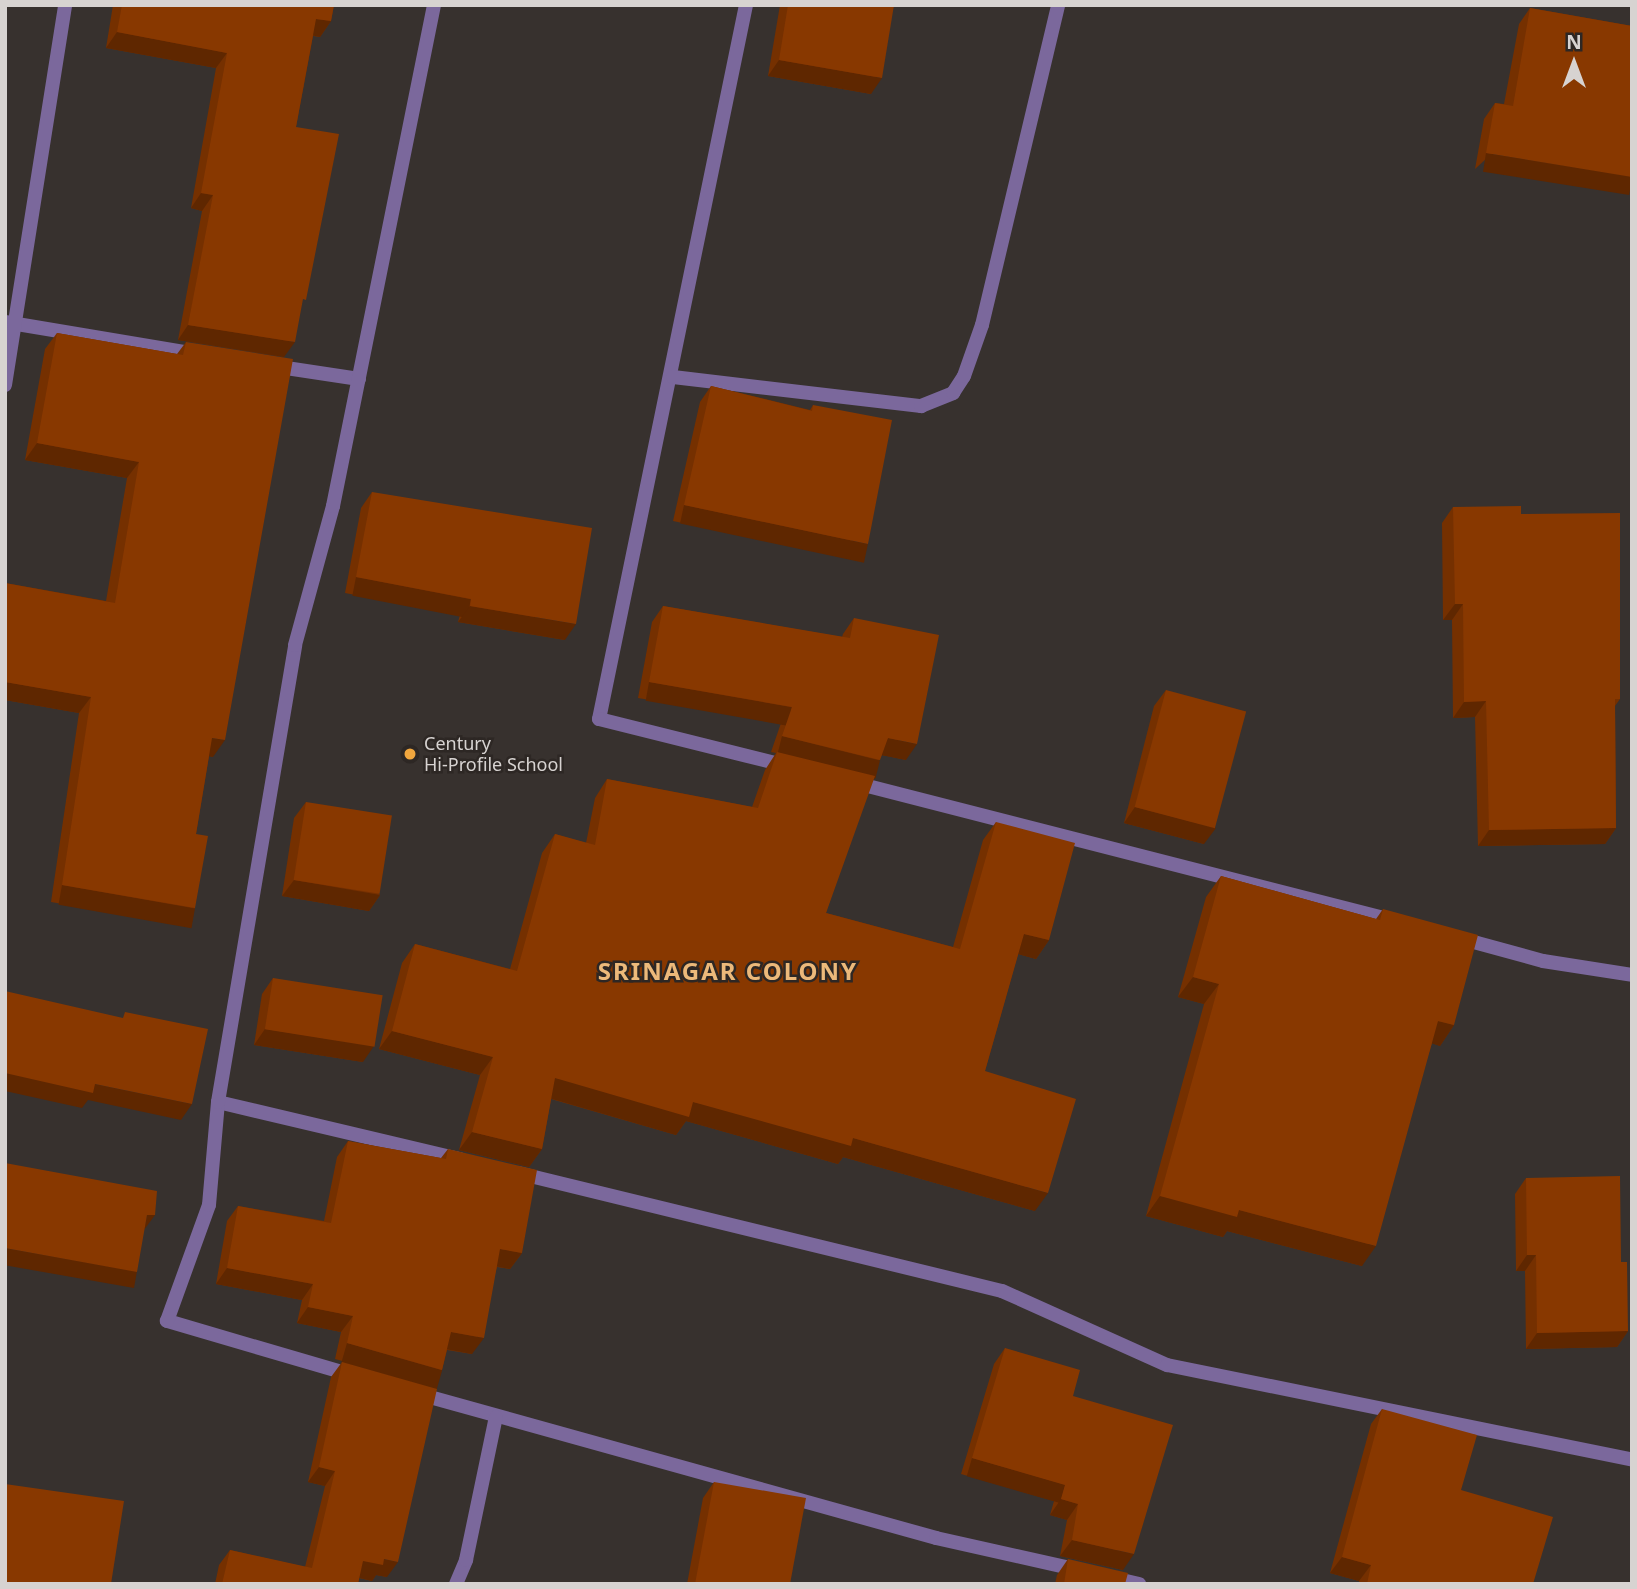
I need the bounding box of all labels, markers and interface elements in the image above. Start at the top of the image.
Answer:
north arrow [1539,28,1609,98]
text: N [1566,29,1582,55]
place label: Century Hi-Profile School [424,733,563,776]
marker: Century Hi-Profile School [402,746,418,762]
district label: SRINAGAR COLONY [600,957,856,985]

